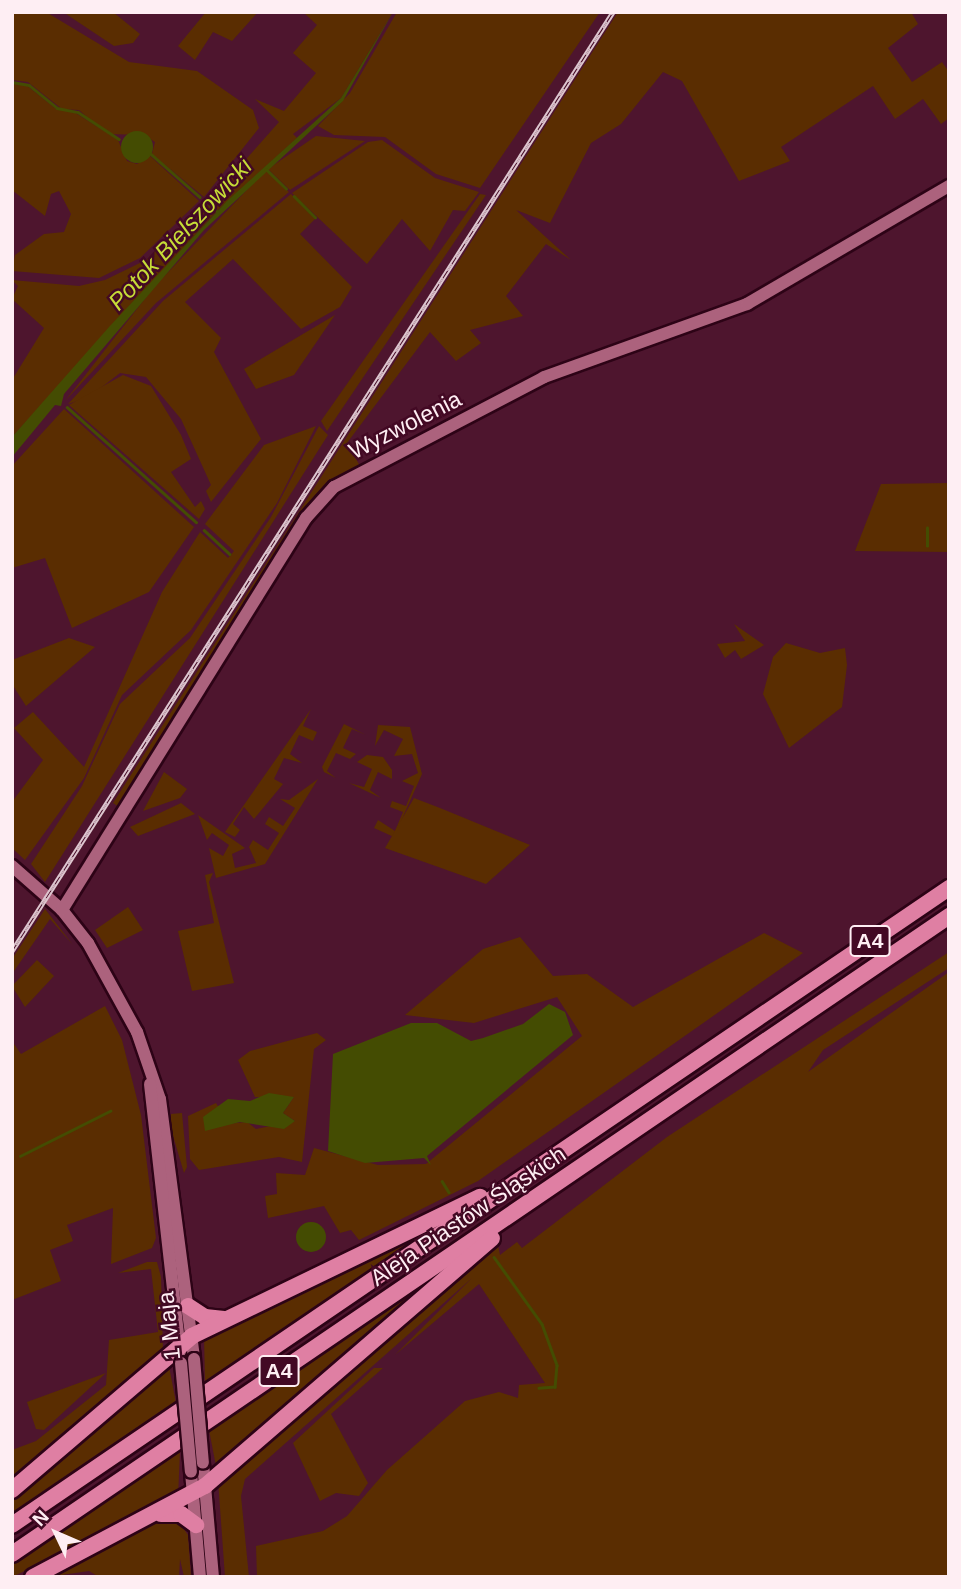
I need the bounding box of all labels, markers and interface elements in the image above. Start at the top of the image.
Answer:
water label: Potok Bielszowicki [102,152,258,316]
street label: Wyzwolenia [344,385,466,465]
road number: A4 [849,923,891,958]
street label: Aleja Piastów Śląskich [365,1140,571,1292]
street label: 1 Maja [152,1290,186,1362]
road number: A4 [258,1354,300,1388]
north arrow [21,1498,91,1568]
text: N [28,1506,53,1530]

